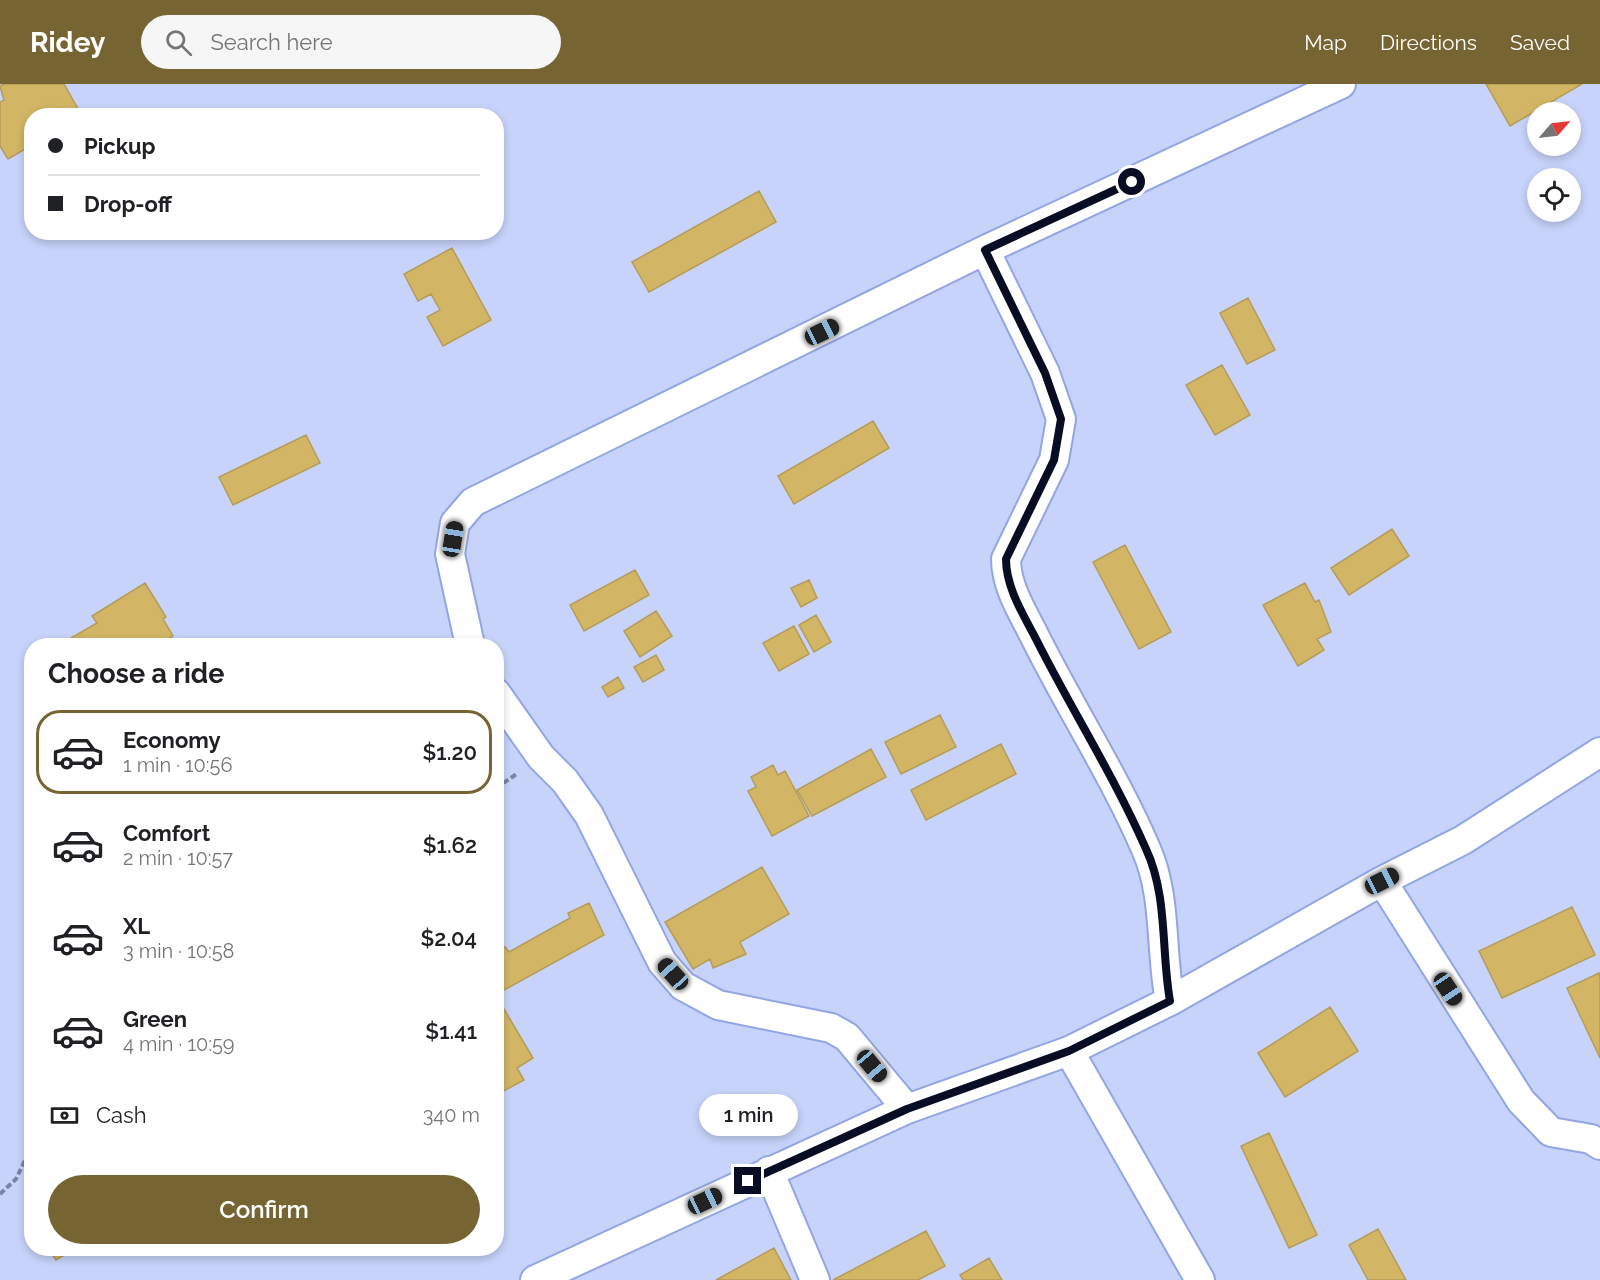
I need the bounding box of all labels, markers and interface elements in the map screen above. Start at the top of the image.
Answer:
search box [141,15,561,69]
text: Ridey [30,26,105,59]
icon: search [162,26,195,59]
text: Search here [210,29,333,55]
text: Map [1304,30,1347,55]
text: Directions [1380,30,1477,55]
text: Saved [1510,30,1570,55]
north arrow [1527,102,1581,156]
map controls [1527,102,1581,222]
text: Pickup [84,133,156,159]
route start [1118,168,1145,195]
button: locate [1527,168,1581,222]
text: Drop-off [84,191,172,217]
car [802,316,842,348]
car [441,520,465,558]
text: Choose a ride [48,658,224,689]
icon: car [51,725,105,779]
text: Economy [123,727,221,753]
text: $1.20 [423,739,477,765]
text: 1 min · 10:56 [123,753,233,777]
icon: car [51,818,105,872]
text: Comfort [123,820,210,846]
text: $1.62 [423,832,477,858]
text: 2 min · 10:57 [123,846,233,870]
car [1362,865,1402,897]
icon: car [51,911,105,965]
text: XL [123,913,150,939]
text: $2.04 [421,925,477,951]
text: 3 min · 10:58 [123,939,234,963]
car [654,955,692,993]
car [1430,969,1466,1009]
icon: car [51,1004,105,1058]
text: Green [123,1006,187,1032]
text: $1.41 [425,1018,477,1044]
text: 4 min · 10:59 [123,1032,235,1056]
car [854,1046,890,1086]
callout: 1 min [698,1094,798,1136]
icon: cash [48,1099,81,1132]
text: Cash [96,1102,147,1128]
text: 340 m [423,1103,480,1127]
text: 1 min [724,1103,773,1127]
route end [734,1167,761,1194]
button: Confirm [48,1175,480,1244]
car [685,1185,725,1217]

